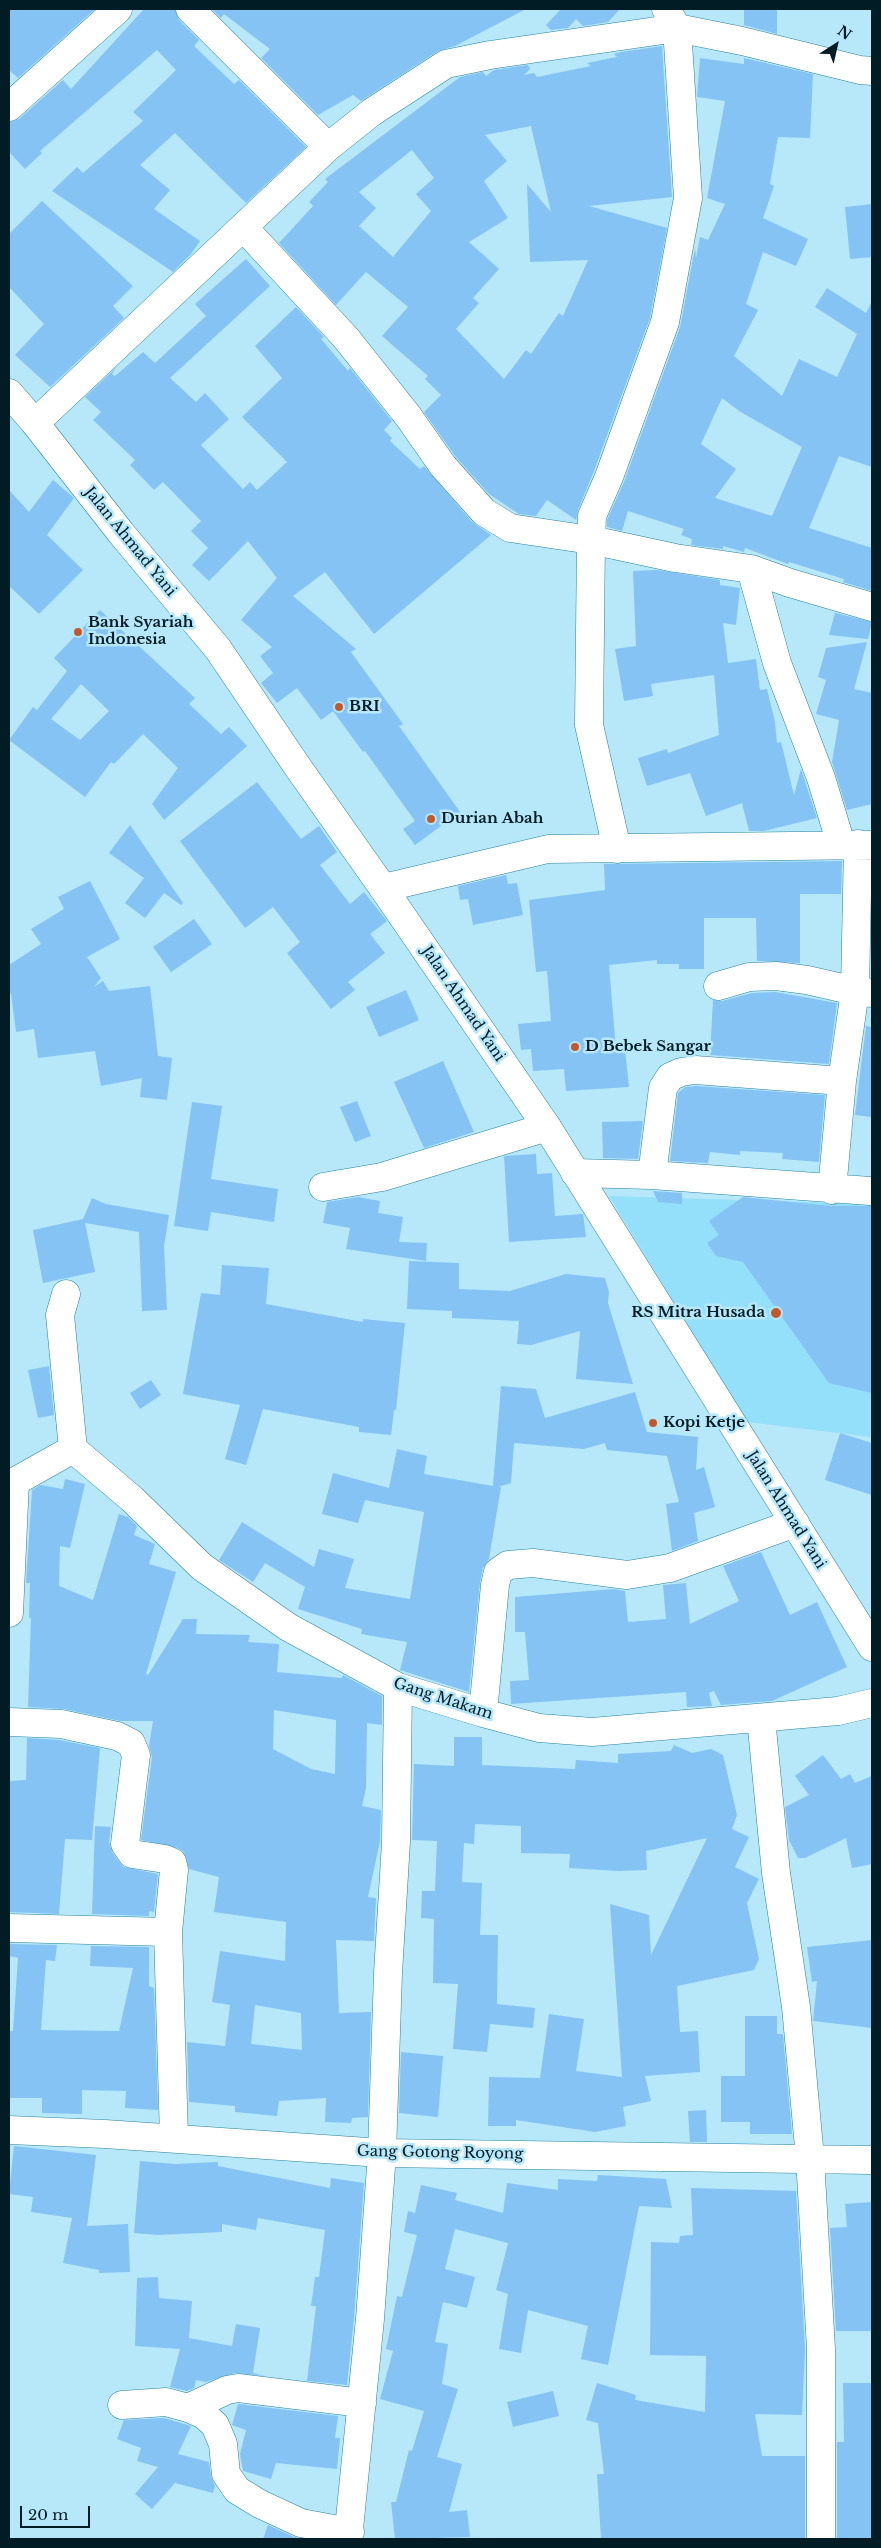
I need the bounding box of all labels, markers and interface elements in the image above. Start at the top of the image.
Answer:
north arrow [811,20,861,70]
text: N [834,22,855,44]
street label: Jalan Ahmad Yani [80,484,180,600]
place label: Bank Syariah Indonesia [88,614,193,649]
marker: Bank Syariah Indonesia [72,626,84,638]
place label: BRI [349,698,380,716]
marker: BRI [333,701,345,713]
place label: Durian Abah [441,810,543,828]
marker: Durian Abah [425,813,437,825]
street label: Jalan Ahmad Yani [418,943,508,1065]
place label: D Bebek Sangar [585,1038,711,1056]
marker: D Bebek Sangar [569,1041,581,1053]
place label: RS Mitra Husada [631,1304,765,1322]
marker: RS Mitra Husada [769,1306,783,1320]
place label: Kopi Ketje [663,1414,745,1432]
marker: Kopi Ketje [647,1417,659,1429]
street label: Jalan Ahmad Yani [742,1448,830,1572]
street label: Gang Makam [391,1674,495,1724]
street label: Gang Gotong Royong [357,2143,523,2163]
scale bar [22,2496,92,2528]
text: 20 m [28,2505,68,2524]

